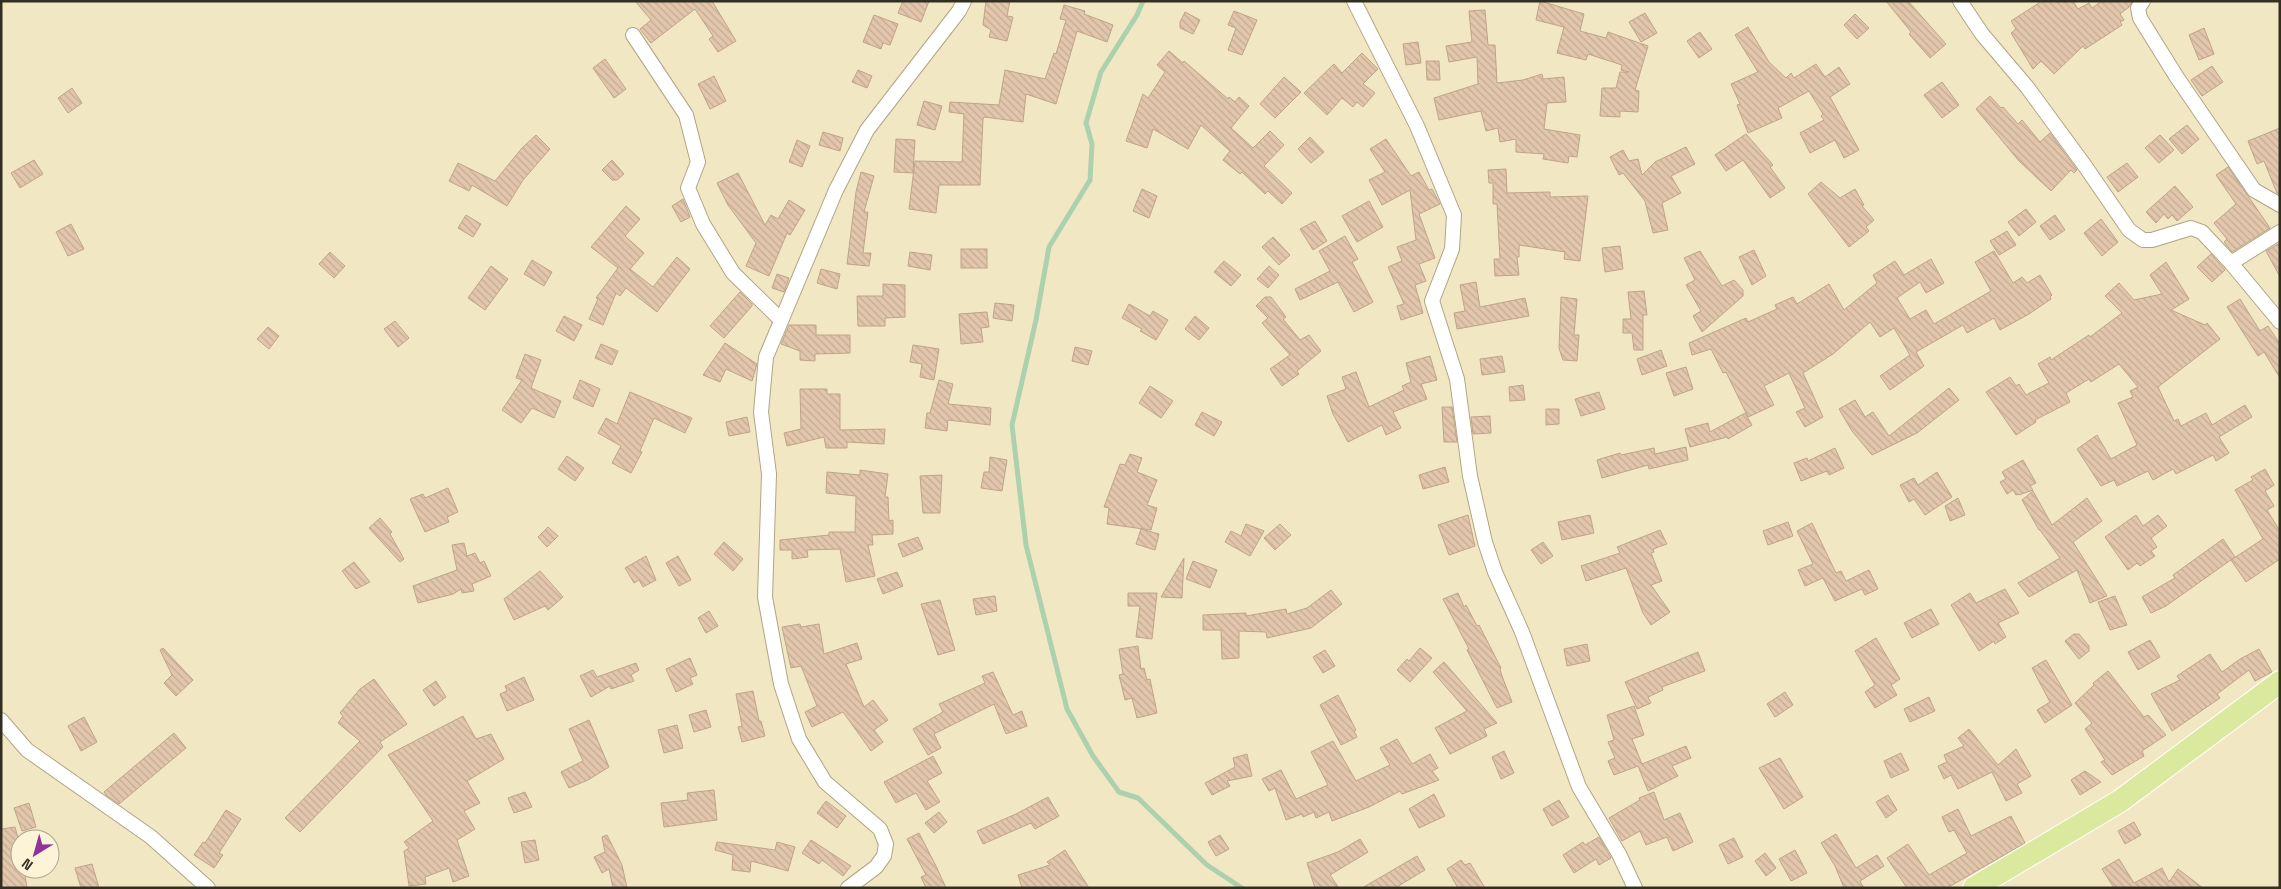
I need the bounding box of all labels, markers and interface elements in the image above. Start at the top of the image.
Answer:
north arrow [10,829,60,879]
text: N [18,854,36,874]

